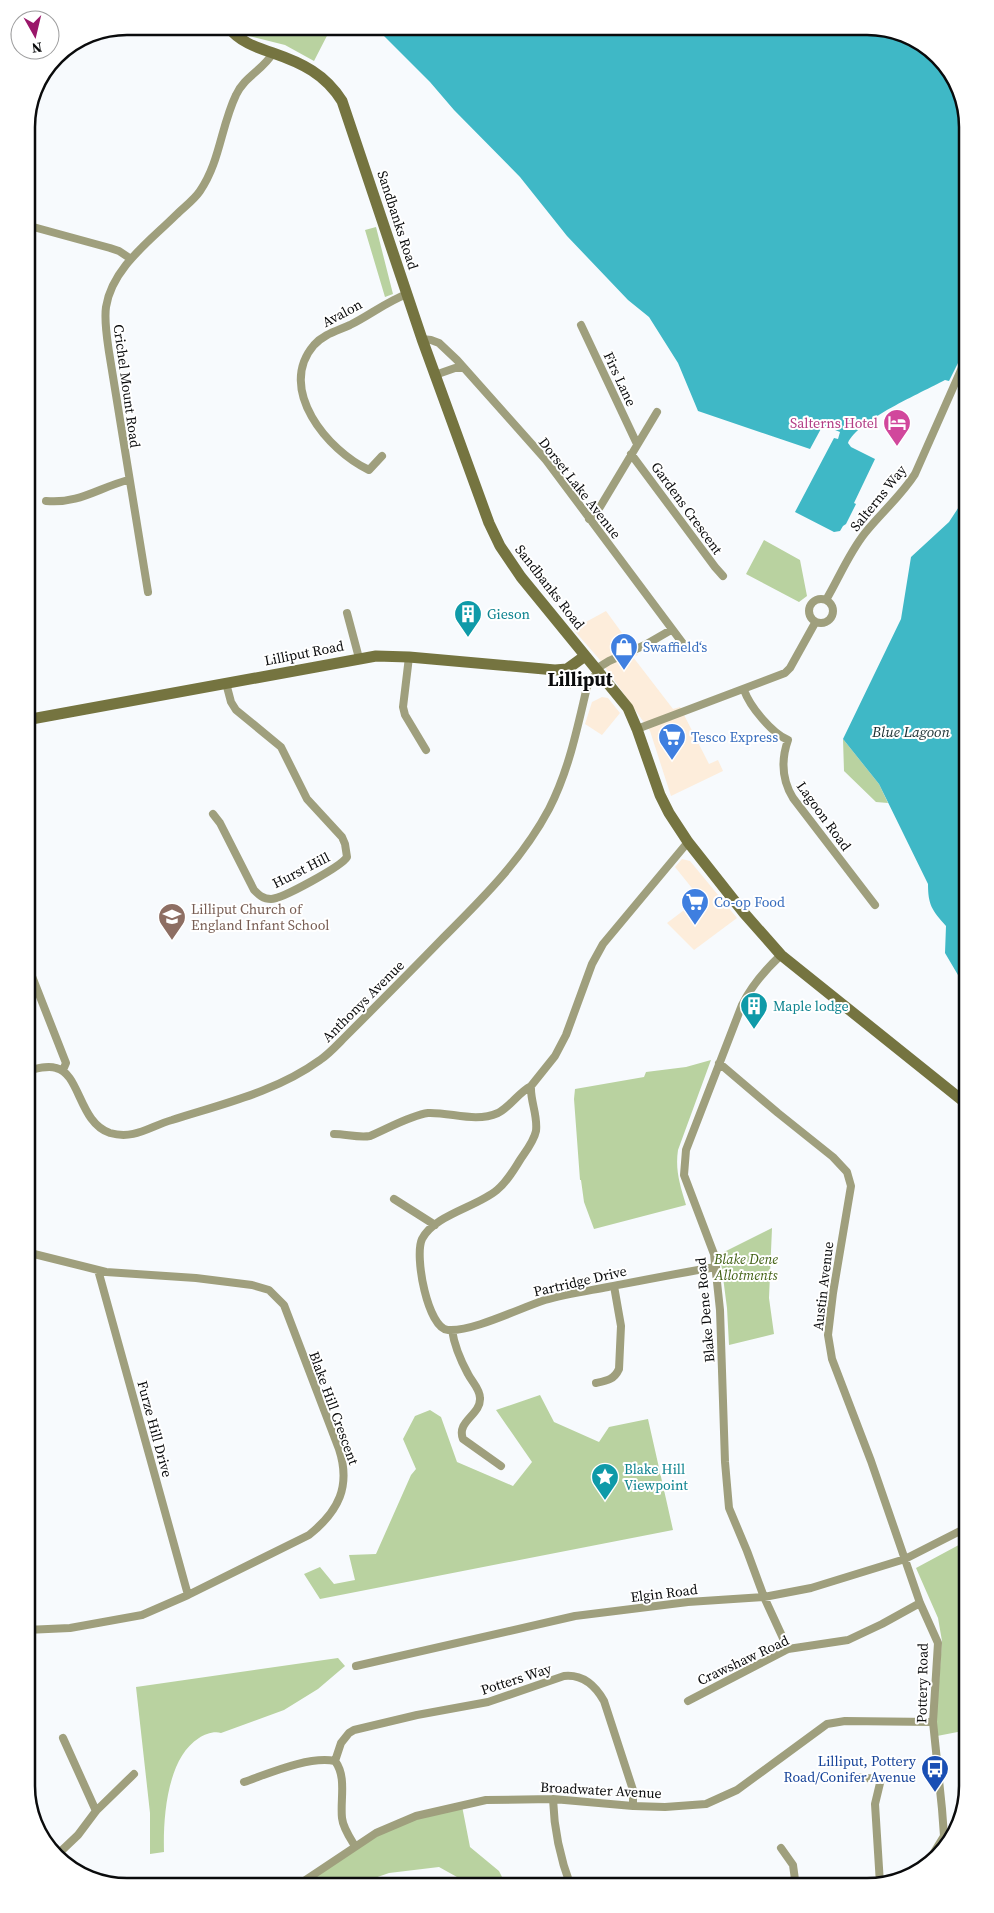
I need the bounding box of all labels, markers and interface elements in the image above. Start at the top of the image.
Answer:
north arrow [10,10,60,60]
text: N [30,37,43,58]
street label: Sandbanks Road [373,168,423,272]
street label: Avalon [318,294,366,332]
street label: Crichel Mount Road [108,323,146,449]
street label: Firs Lane [599,348,641,410]
hotel icon: Salterns Hotel [882,408,912,447]
place label: Salterns Hotel [790,413,878,433]
street label: Dorset Lake Avenue [534,433,626,543]
street label: Gardens Crescent [647,458,728,559]
street label: Salterns Way [845,460,912,535]
street label: Sandbanks Road [510,540,590,634]
building icon: Gieson [453,599,483,638]
place label: Gieson [487,604,531,624]
shop icon: Swaffield‘s [609,632,639,671]
street label: Lilliput Road [263,635,346,671]
place label: Swaffield‘s [643,637,707,657]
district label: Lilliput [547,666,613,692]
water label: Blue Lagoon [871,721,950,742]
supermarket icon: Tesco Express [657,722,687,761]
place label: Tesco Express [691,727,778,747]
street label: Lagoon Road [792,777,856,855]
street label: Hurst Hill [269,847,333,893]
supermarket icon: Co-op Food [680,887,710,926]
place label: Co-op Food [714,892,785,912]
place label: Lilliput Church of England Infant School [191,899,329,935]
school or university icon: Lilliput Church of England Infant School [157,902,187,941]
street label: Anthonys Avenue [317,955,409,1047]
building icon: Maple lodge [739,991,769,1030]
place label: Maple lodge [773,996,849,1016]
street label: Austin Avenue [808,1240,838,1332]
park label: Blake Dene Allotments [713,1249,778,1285]
street label: Blake Dene Road [690,1257,720,1363]
street label: Partridge Drive [531,1261,629,1301]
street label: Blake Hill Crescent [304,1349,364,1468]
street label: Furze Hill Drive [132,1378,178,1480]
place label: Blake Hill Viewpoint [624,1459,688,1495]
place icon: Blake Hill Viewpoint [590,1462,620,1501]
street label: Elgin Road [629,1579,699,1607]
street label: Crawshaw Road [694,1630,792,1690]
street label: Pottery Road [911,1643,933,1723]
street label: Potters Way [478,1658,555,1700]
place label: Lilliput, Pottery Road/Conifer Avenue [783,1751,917,1787]
bus stop icon: Lilliput, Pottery Road/Conifer Avenue [920,1754,950,1793]
street label: Broadwater Avenue [540,1777,662,1803]

